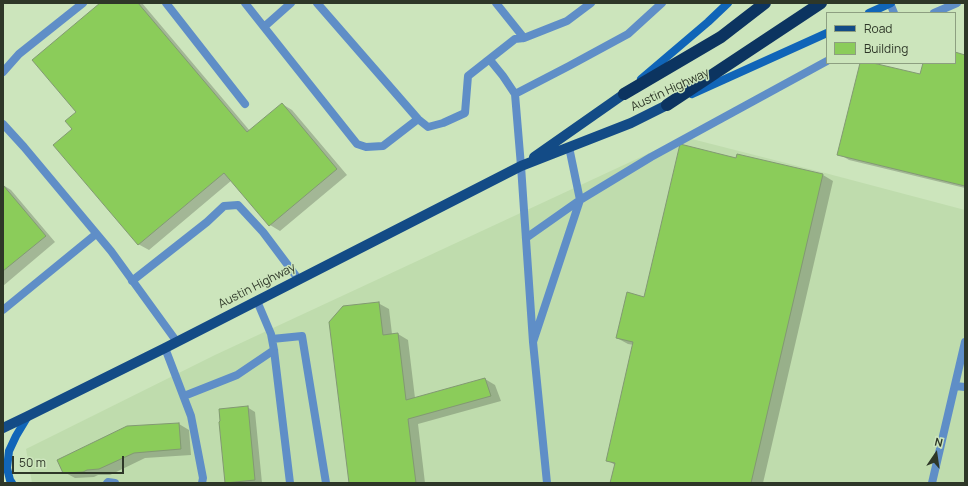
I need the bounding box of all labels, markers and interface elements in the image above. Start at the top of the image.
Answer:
legend [826,12,956,64]
text: Road [864,20,892,37]
text: Building [864,40,908,57]
street label: Austin Highway [628,66,712,114]
street label: Austin Highway [216,260,298,312]
north arrow [916,434,956,474]
text: N [933,434,944,450]
scale bar [14,448,126,474]
text: 50 m [19,454,46,471]

